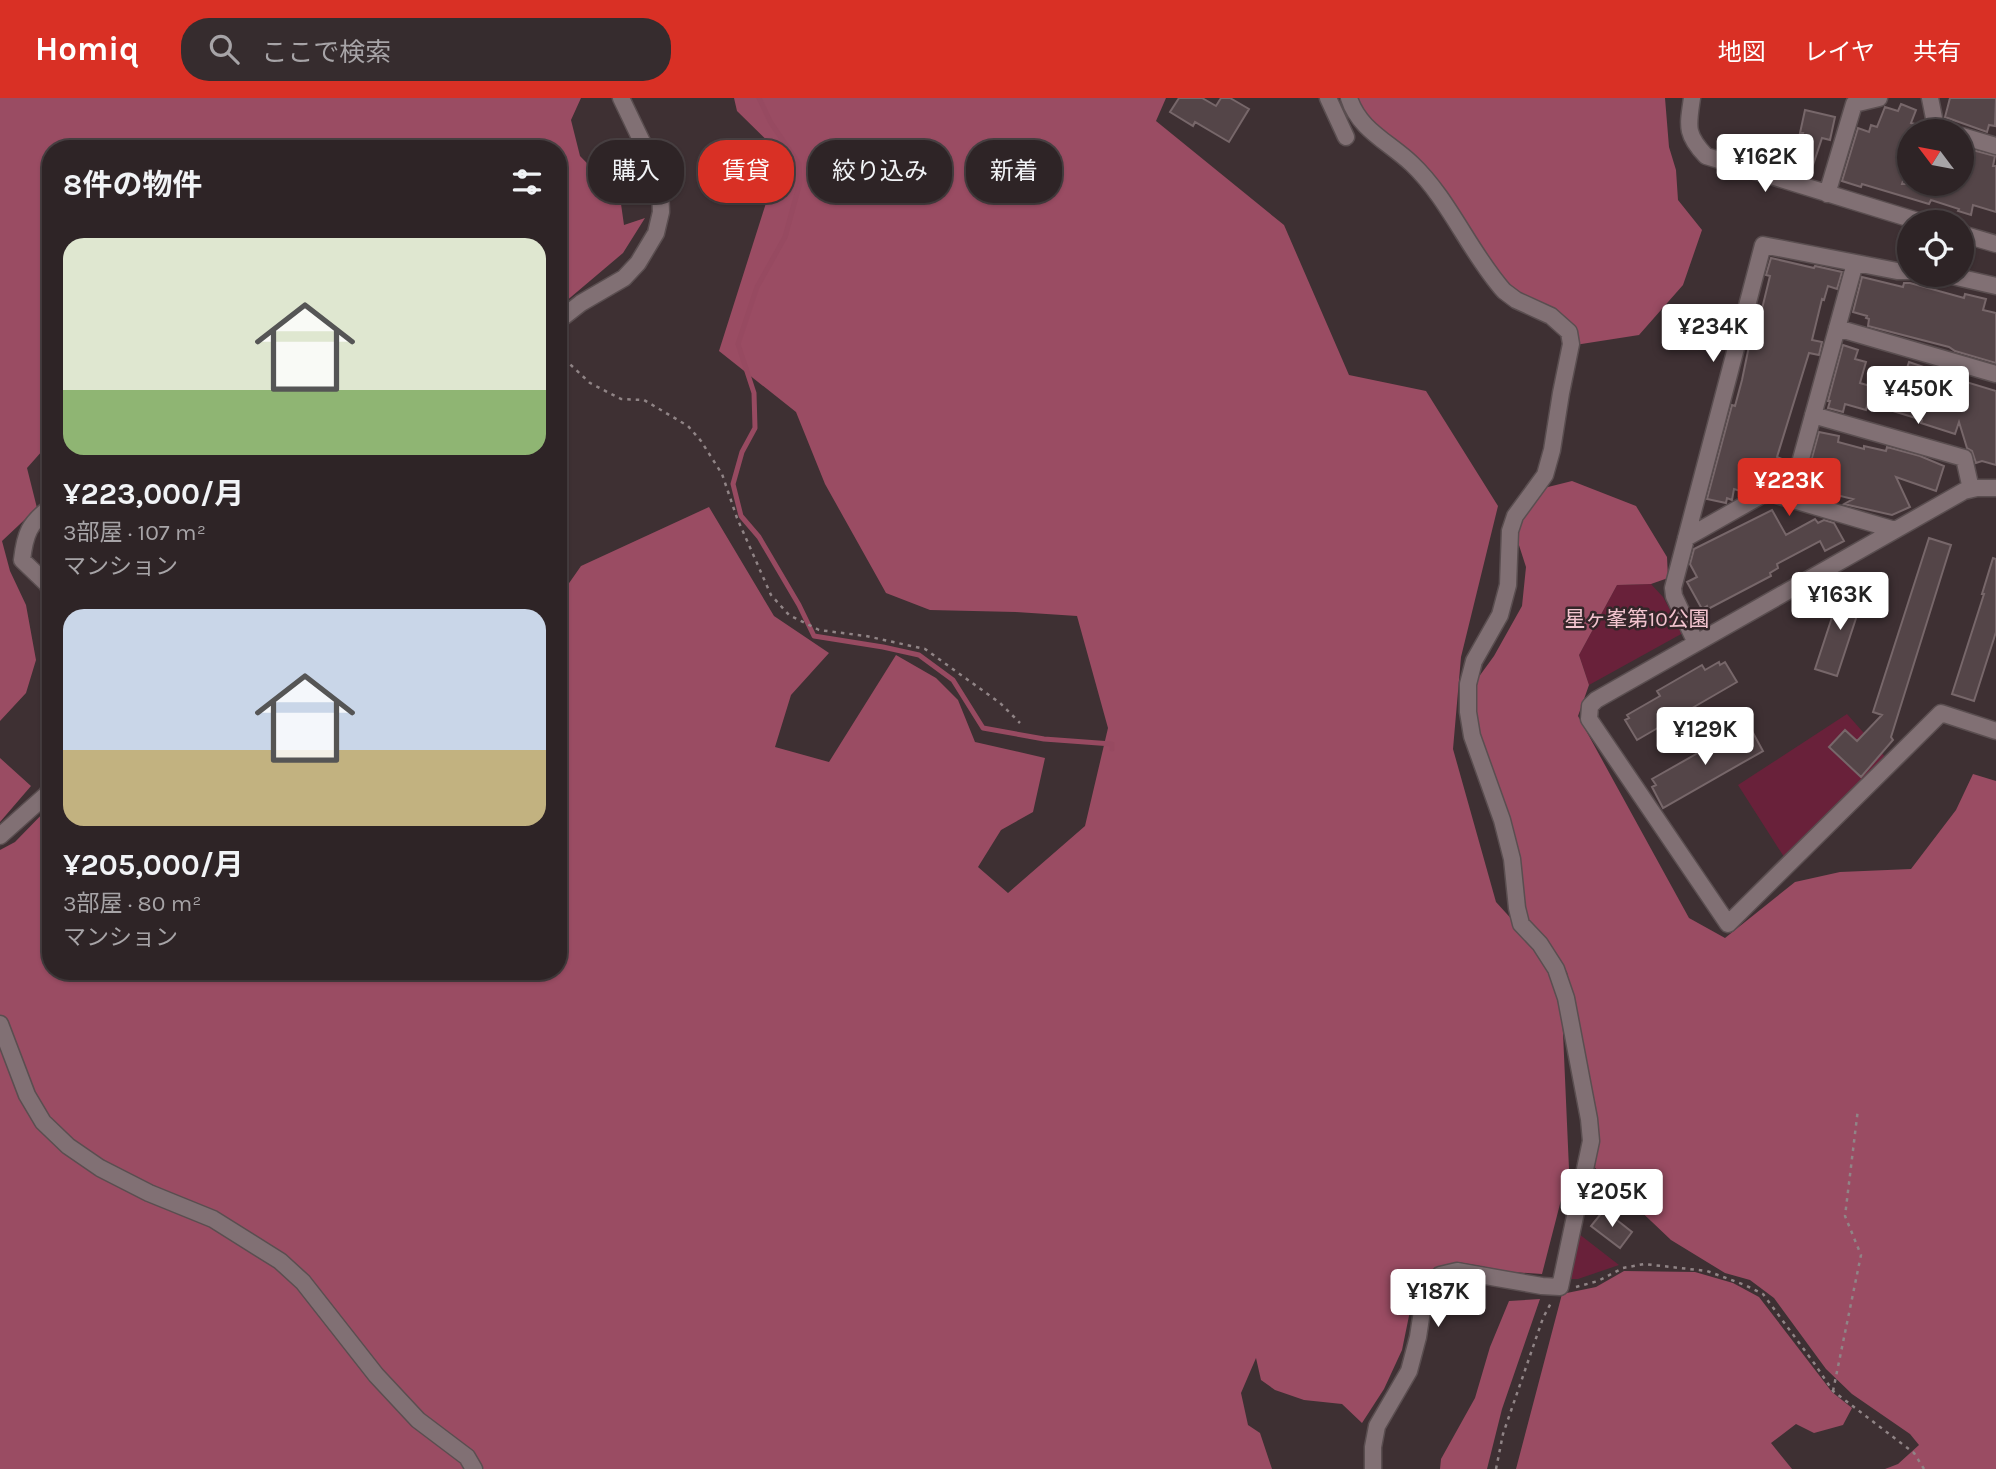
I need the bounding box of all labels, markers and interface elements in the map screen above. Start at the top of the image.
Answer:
search box [181,18,671,81]
text: Homiq [35,30,139,68]
icon: search [205,30,243,68]
text: ここで検索 [261,37,391,68]
text: 地図 [1718,38,1766,66]
text: レイヤ [1804,38,1875,66]
text: 共有 [1913,38,1961,66]
north arrow [1897,119,1974,196]
map controls [1897,119,1974,287]
pin: ¥162K [1716,134,1814,194]
chip: 購入 [588,140,684,203]
chip: 賃貸 [698,140,794,203]
chip: 絞り込み [808,140,952,203]
chip: 新着 [966,140,1062,203]
text: ¥162K [1733,143,1797,170]
icon: filters [508,163,546,201]
text: 8件の物件 [63,167,202,203]
button: locate [1897,210,1974,287]
icon: home [242,284,368,410]
pin: ¥234K [1664,304,1762,364]
text: ¥234K [1678,313,1748,340]
pin: ¥450K [1869,366,1967,426]
text: ¥450K [1883,375,1953,402]
pin: ¥223K [1740,458,1838,518]
text: ¥223K [1754,467,1824,494]
text: ¥223,000/月 [63,476,244,512]
text: 3部屋 · 107 m² [63,519,206,546]
text: マンション [63,553,178,580]
pin: ¥163K [1791,573,1889,632]
text: ¥163K [1808,581,1873,608]
park label: 星ヶ峯第10公園 [1564,607,1710,631]
icon: home [242,655,368,781]
pin: ¥129K [1656,708,1754,767]
text: ¥129K [1673,716,1737,743]
text: ¥205,000/月 [63,847,244,883]
text: 3部屋 · 80 m² [63,890,202,917]
text: マンション [63,924,178,951]
pin: ¥205K [1563,1170,1661,1229]
text: ¥205K [1577,1178,1647,1205]
pin: ¥187K [1389,1270,1487,1329]
text: ¥187K [1406,1278,1470,1305]

